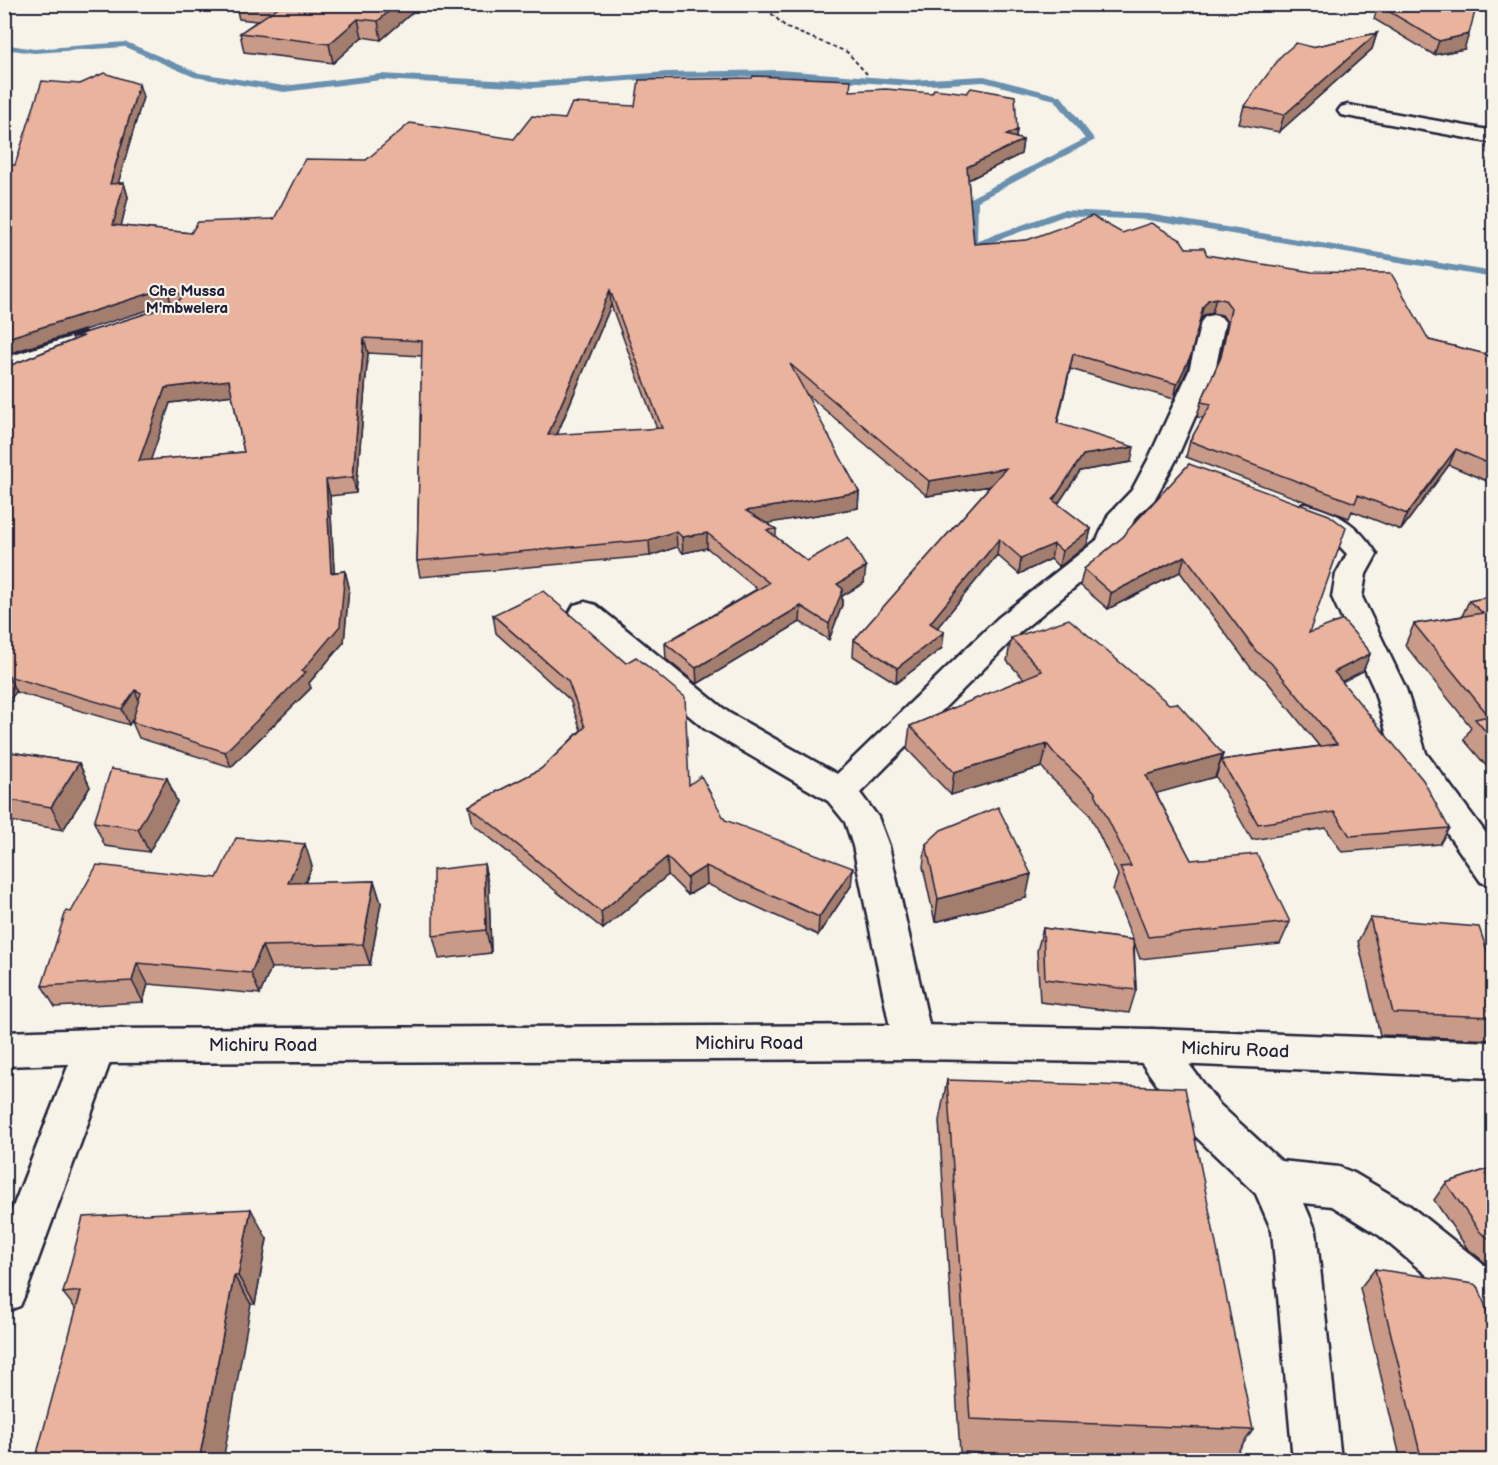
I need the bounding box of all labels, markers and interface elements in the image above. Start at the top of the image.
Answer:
district label: Che Mussa M'mbwelera [146,282,228,318]
street label: Michiru Road [695,1033,803,1054]
street label: Michiru Road [209,1035,317,1056]
street label: Michiru Road [1180,1038,1290,1062]

